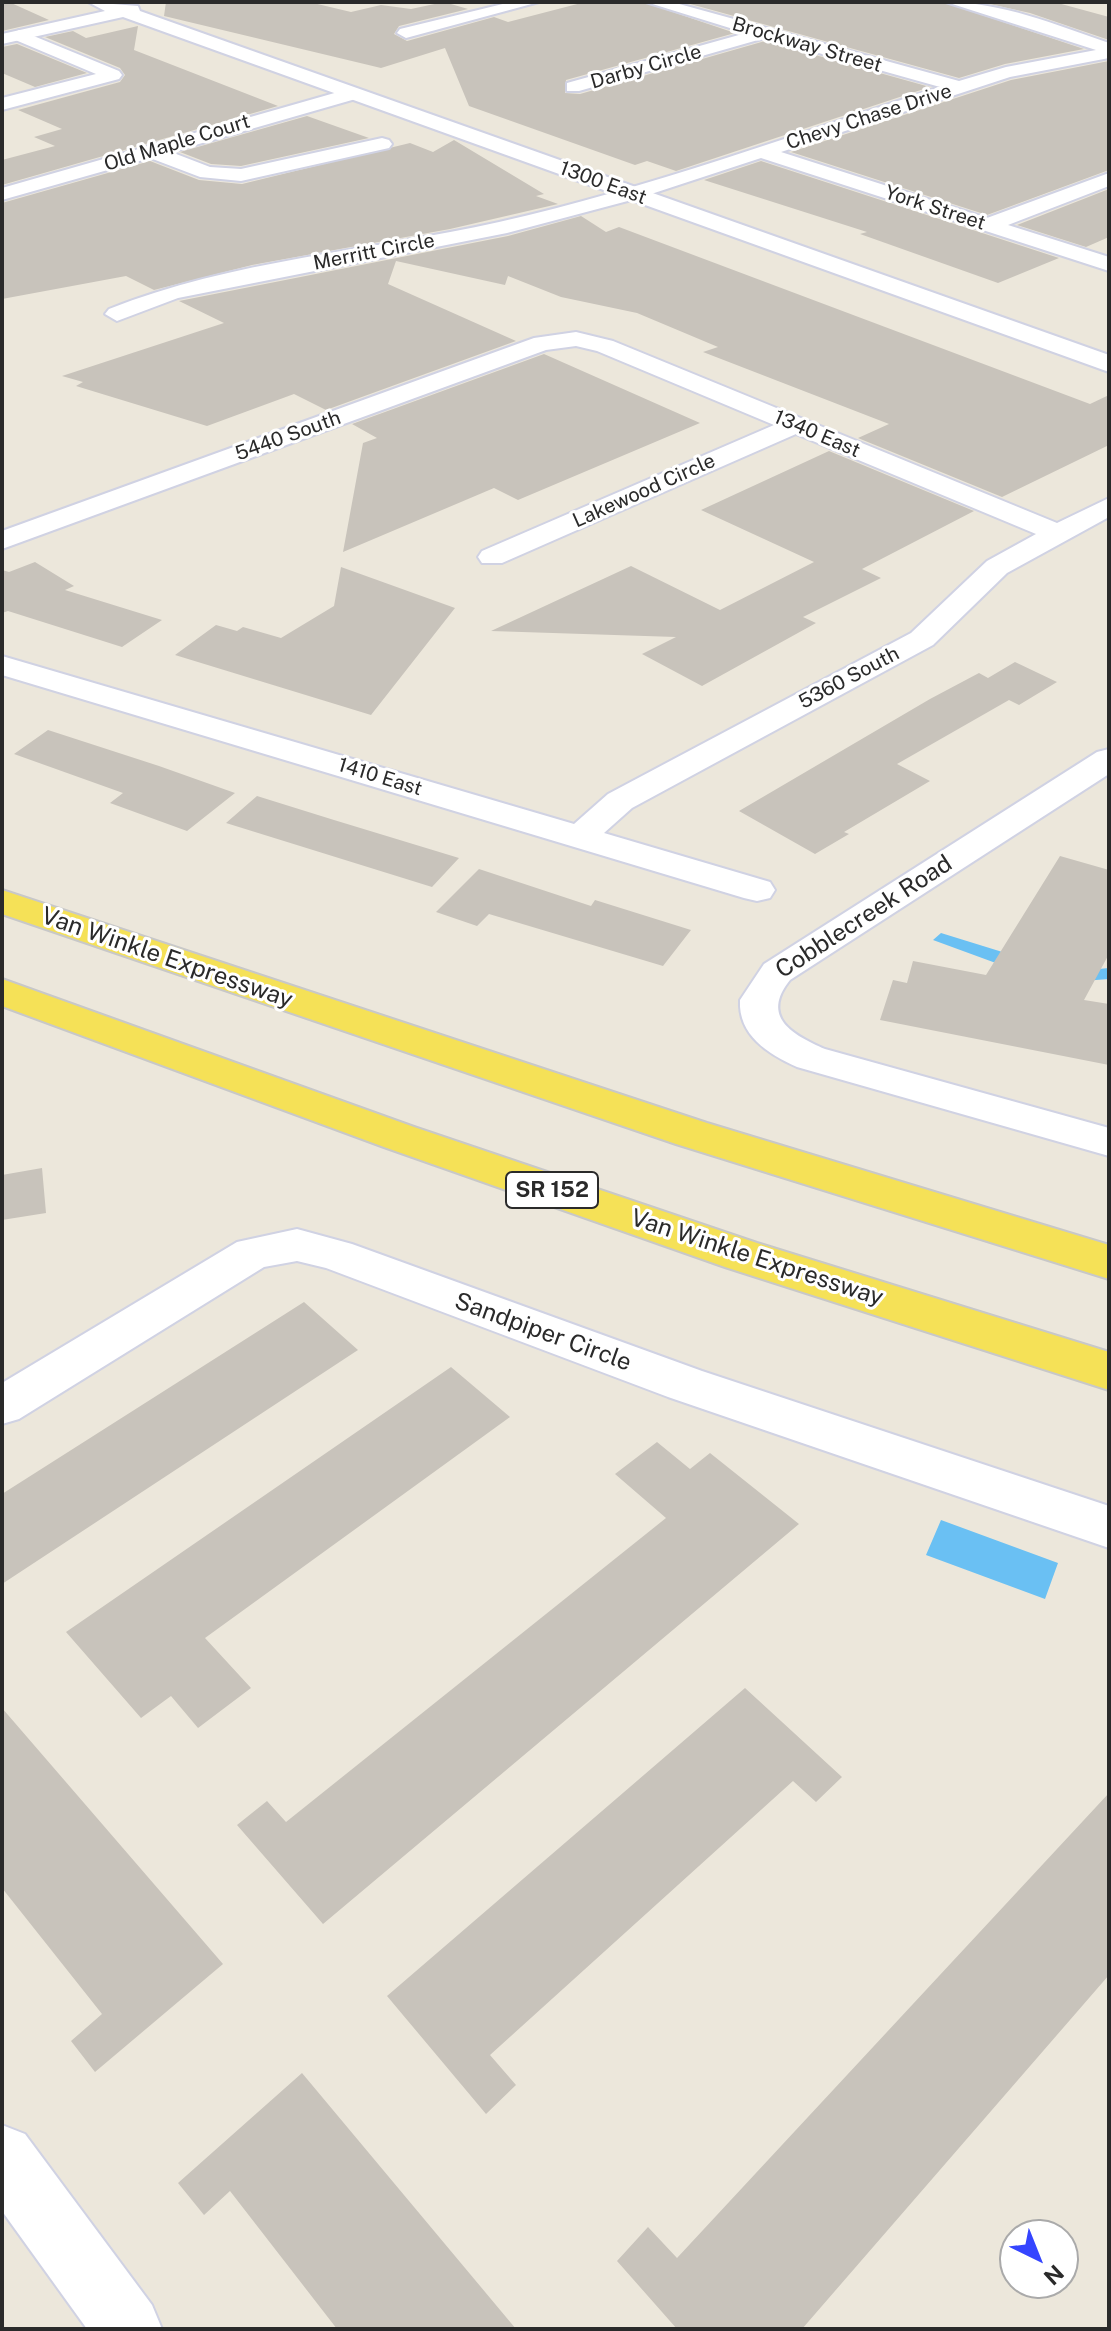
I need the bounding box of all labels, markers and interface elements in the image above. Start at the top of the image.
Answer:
street label: Brockway Street [729,12,885,78]
street label: Darby Circle [588,40,704,94]
street label: Chevy Chase Drive [783,79,955,155]
street label: Old Maple Court [101,109,253,177]
street label: 1300 East [556,156,650,210]
street label: York Street [882,180,988,236]
street label: Merritt Circle [311,228,437,276]
street label: 1340 East [770,405,864,463]
street label: 5440 South [232,406,344,466]
street label: Lakewood Circle [569,449,719,533]
street label: 5360 South [795,642,903,714]
street label: 1410 East [335,753,425,801]
street label: Cobblecreek Road [770,849,958,985]
street label: Van Winkle Expressway [38,901,296,1015]
road number: SR 152 [506,1172,598,1208]
street label: Van Winkle Expressway [627,1204,887,1312]
street label: Sandpiper Circle [451,1287,635,1377]
north arrow [999,2219,1079,2299]
text: N [1039,2260,1069,2290]

